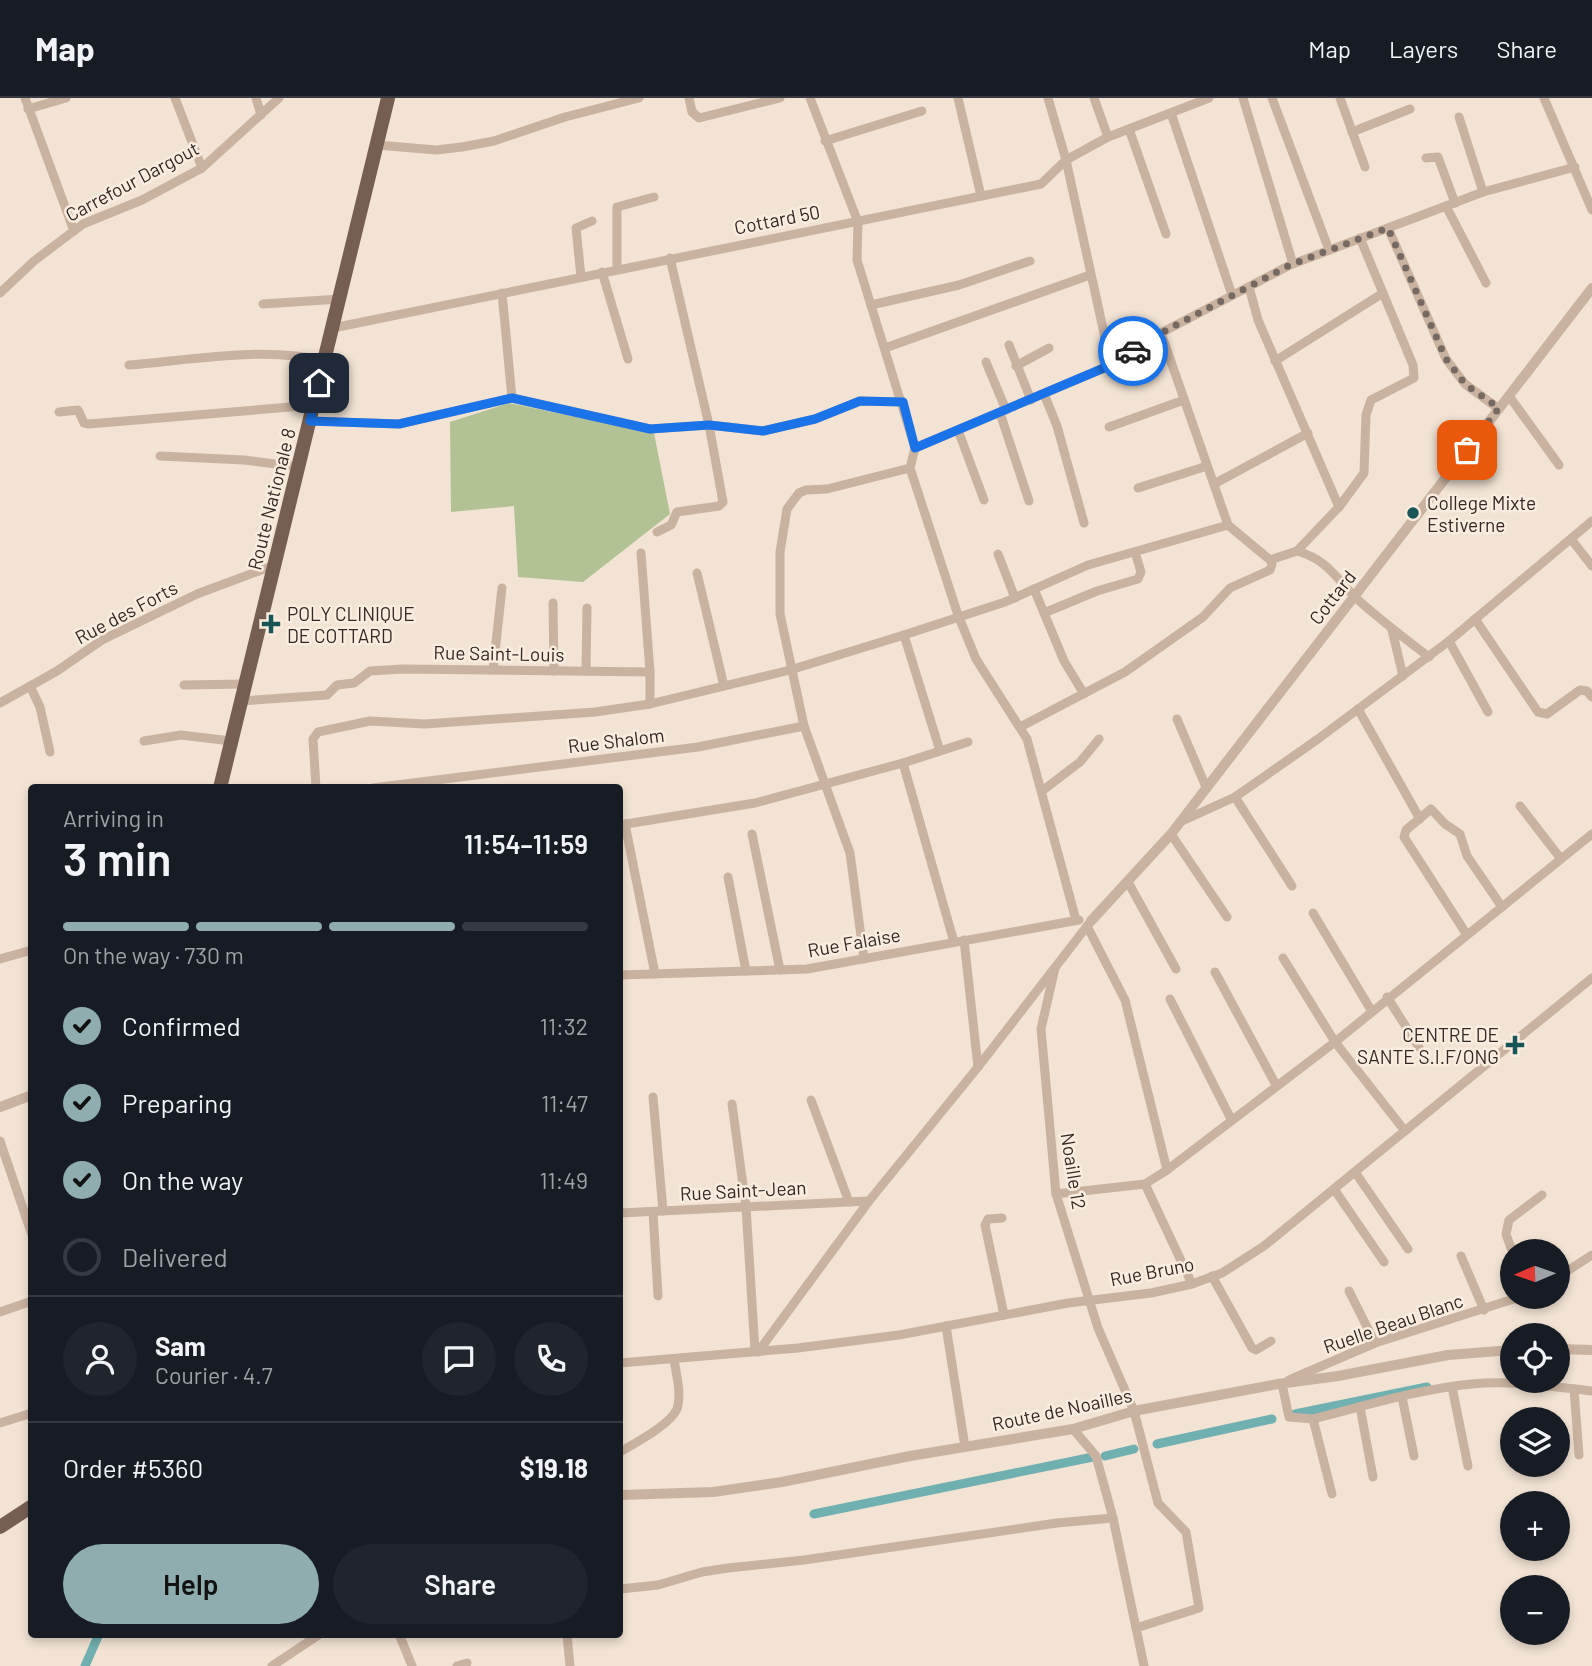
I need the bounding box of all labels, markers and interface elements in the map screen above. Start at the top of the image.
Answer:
text: Map [35,28,95,68]
text: Map [1308,34,1351,63]
text: Layers [1389,34,1458,63]
text: Share [1496,34,1557,63]
street label: Carrefour Dargout [61,136,203,226]
street label: Cottard 50 [732,199,822,239]
courier [1098,316,1168,386]
icon: car [1114,332,1152,370]
pin [289,353,349,413]
icon: home [300,364,338,402]
pin [1437,420,1497,480]
street label: Route Nationale 8 [242,426,300,572]
icon: bag [1448,431,1486,469]
place label: College Mixte Estiverne [1427,491,1536,536]
marker: College Mixte Estiverne [1405,505,1421,521]
street label: Cottard [1304,565,1360,629]
street label: Rue des Forts [71,575,181,649]
place label: POLY CLINIQUE DE COTTARD [287,602,415,647]
marker: POLY CLINIQUE DE COTTARD [261,614,281,634]
street label: Rue Saint-Louis [433,640,565,666]
street label: Rue Shalom [566,723,666,757]
text: Arriving in [63,804,164,832]
text: 11:54–11:59 [464,828,588,859]
text: 3 min [63,830,172,885]
street label: Rue Falaise [806,923,902,961]
text: On the way · 730 m [63,941,244,969]
icon: check [63,1007,101,1045]
text: Confirmed [122,1010,241,1041]
text: 11:32 [540,1012,588,1040]
place label: CENTRE DE SANTE S.I.F/ONG [1357,1023,1499,1068]
marker: CENTRE DE SANTE S.I.F/ONG [1505,1035,1525,1055]
icon: check [63,1084,101,1122]
text: Preparing [122,1087,232,1118]
text: 11:47 [541,1089,588,1117]
street label: Noaille 12 [1057,1131,1091,1211]
icon: check [63,1161,101,1199]
text: On the way [122,1164,243,1195]
text: 11:49 [539,1166,588,1194]
street label: Rue Saint-Jean [679,1175,807,1205]
north arrow [1500,1239,1570,1309]
map controls [1500,1239,1570,1645]
text: Delivered [122,1241,228,1272]
street label: Rue Bruno [1108,1252,1196,1290]
street label: Ruelle Beau Blanc [1320,1288,1466,1358]
button: person [63,1322,137,1396]
button: chat [422,1322,496,1396]
button: phone [514,1322,588,1396]
button: locate [1500,1323,1570,1393]
text: Sam [155,1330,206,1361]
text: Courier · 4.7 [155,1361,273,1389]
street label: Route de Noailles [990,1383,1134,1435]
button: layers [1500,1407,1570,1477]
text: Order #5360 [63,1452,203,1483]
text: $19.18 [520,1452,588,1483]
button: + [1500,1491,1570,1561]
button: Help [63,1544,319,1624]
button: Share [333,1544,588,1624]
button: − [1500,1575,1570,1645]

